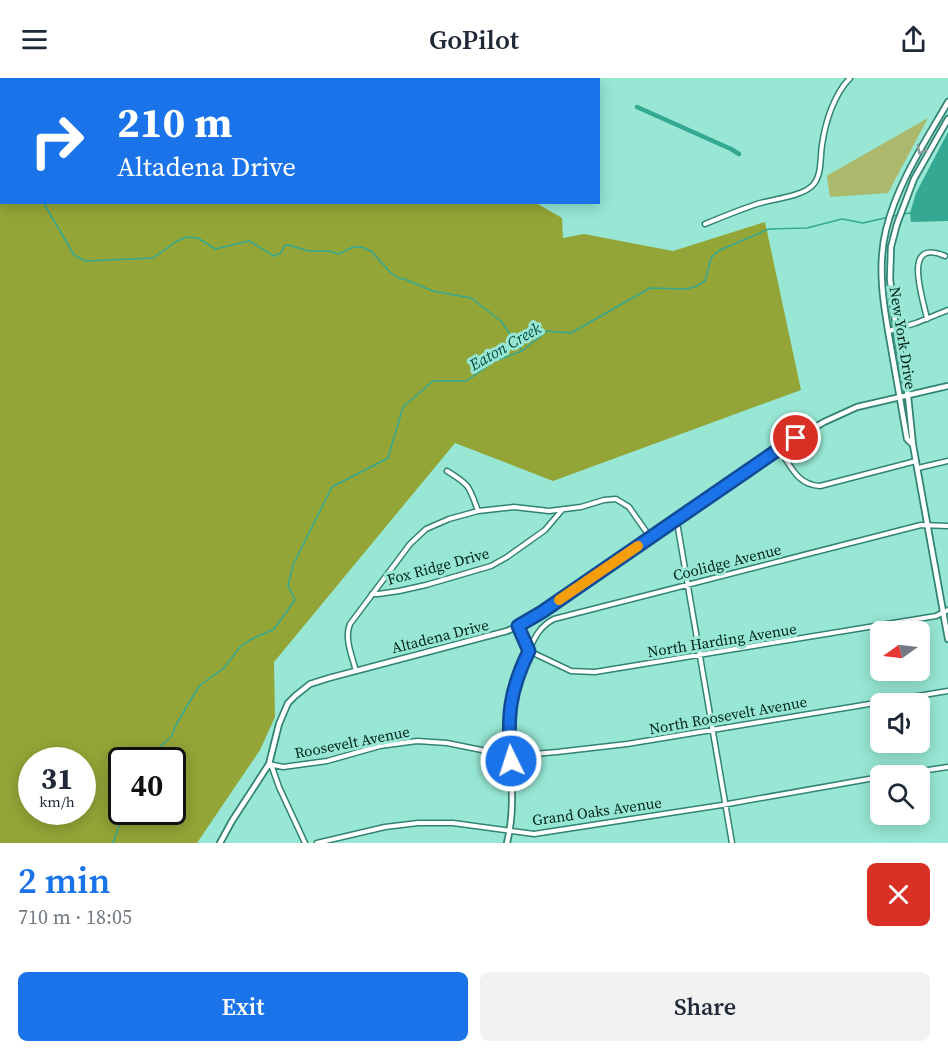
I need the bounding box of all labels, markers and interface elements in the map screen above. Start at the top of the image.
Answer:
text: GoPilot [429,21,519,58]
icon: menu [18,23,51,56]
icon: share [897,23,930,56]
text: 210 m [117,93,232,151]
icon: right [18,102,96,180]
one-way arrow [917,144,928,154]
text: Altadena Drive [117,148,296,185]
street label: New York Drive [885,285,922,391]
water label: Eaton Creek [464,316,545,376]
pin [770,412,821,463]
icon: arrive [779,421,812,454]
street label: Coolidge Avenue [671,538,784,586]
street label: Fox Ridge Drive [385,542,492,590]
street label: Altadena Drive [389,614,491,658]
street label: North Harding Avenue [646,618,799,662]
north arrow [870,621,930,681]
map controls [870,621,930,825]
street label: North Roosevelt Avenue [647,691,809,739]
button: sound [870,693,930,753]
street label: Roosevelt Avenue [293,720,412,763]
position arrow [479,729,543,793]
speed limit sign: 40 [108,747,186,825]
text: 31 [41,758,73,799]
button: search [870,765,930,825]
text: km/h [39,791,75,812]
street label: Grand Oaks Avenue [531,791,663,830]
text: 2 min [18,856,110,905]
button: close [867,863,930,926]
text: 710 m · 18:05 [18,903,132,931]
button: Exit [18,972,468,1041]
button: Share [480,972,930,1041]

